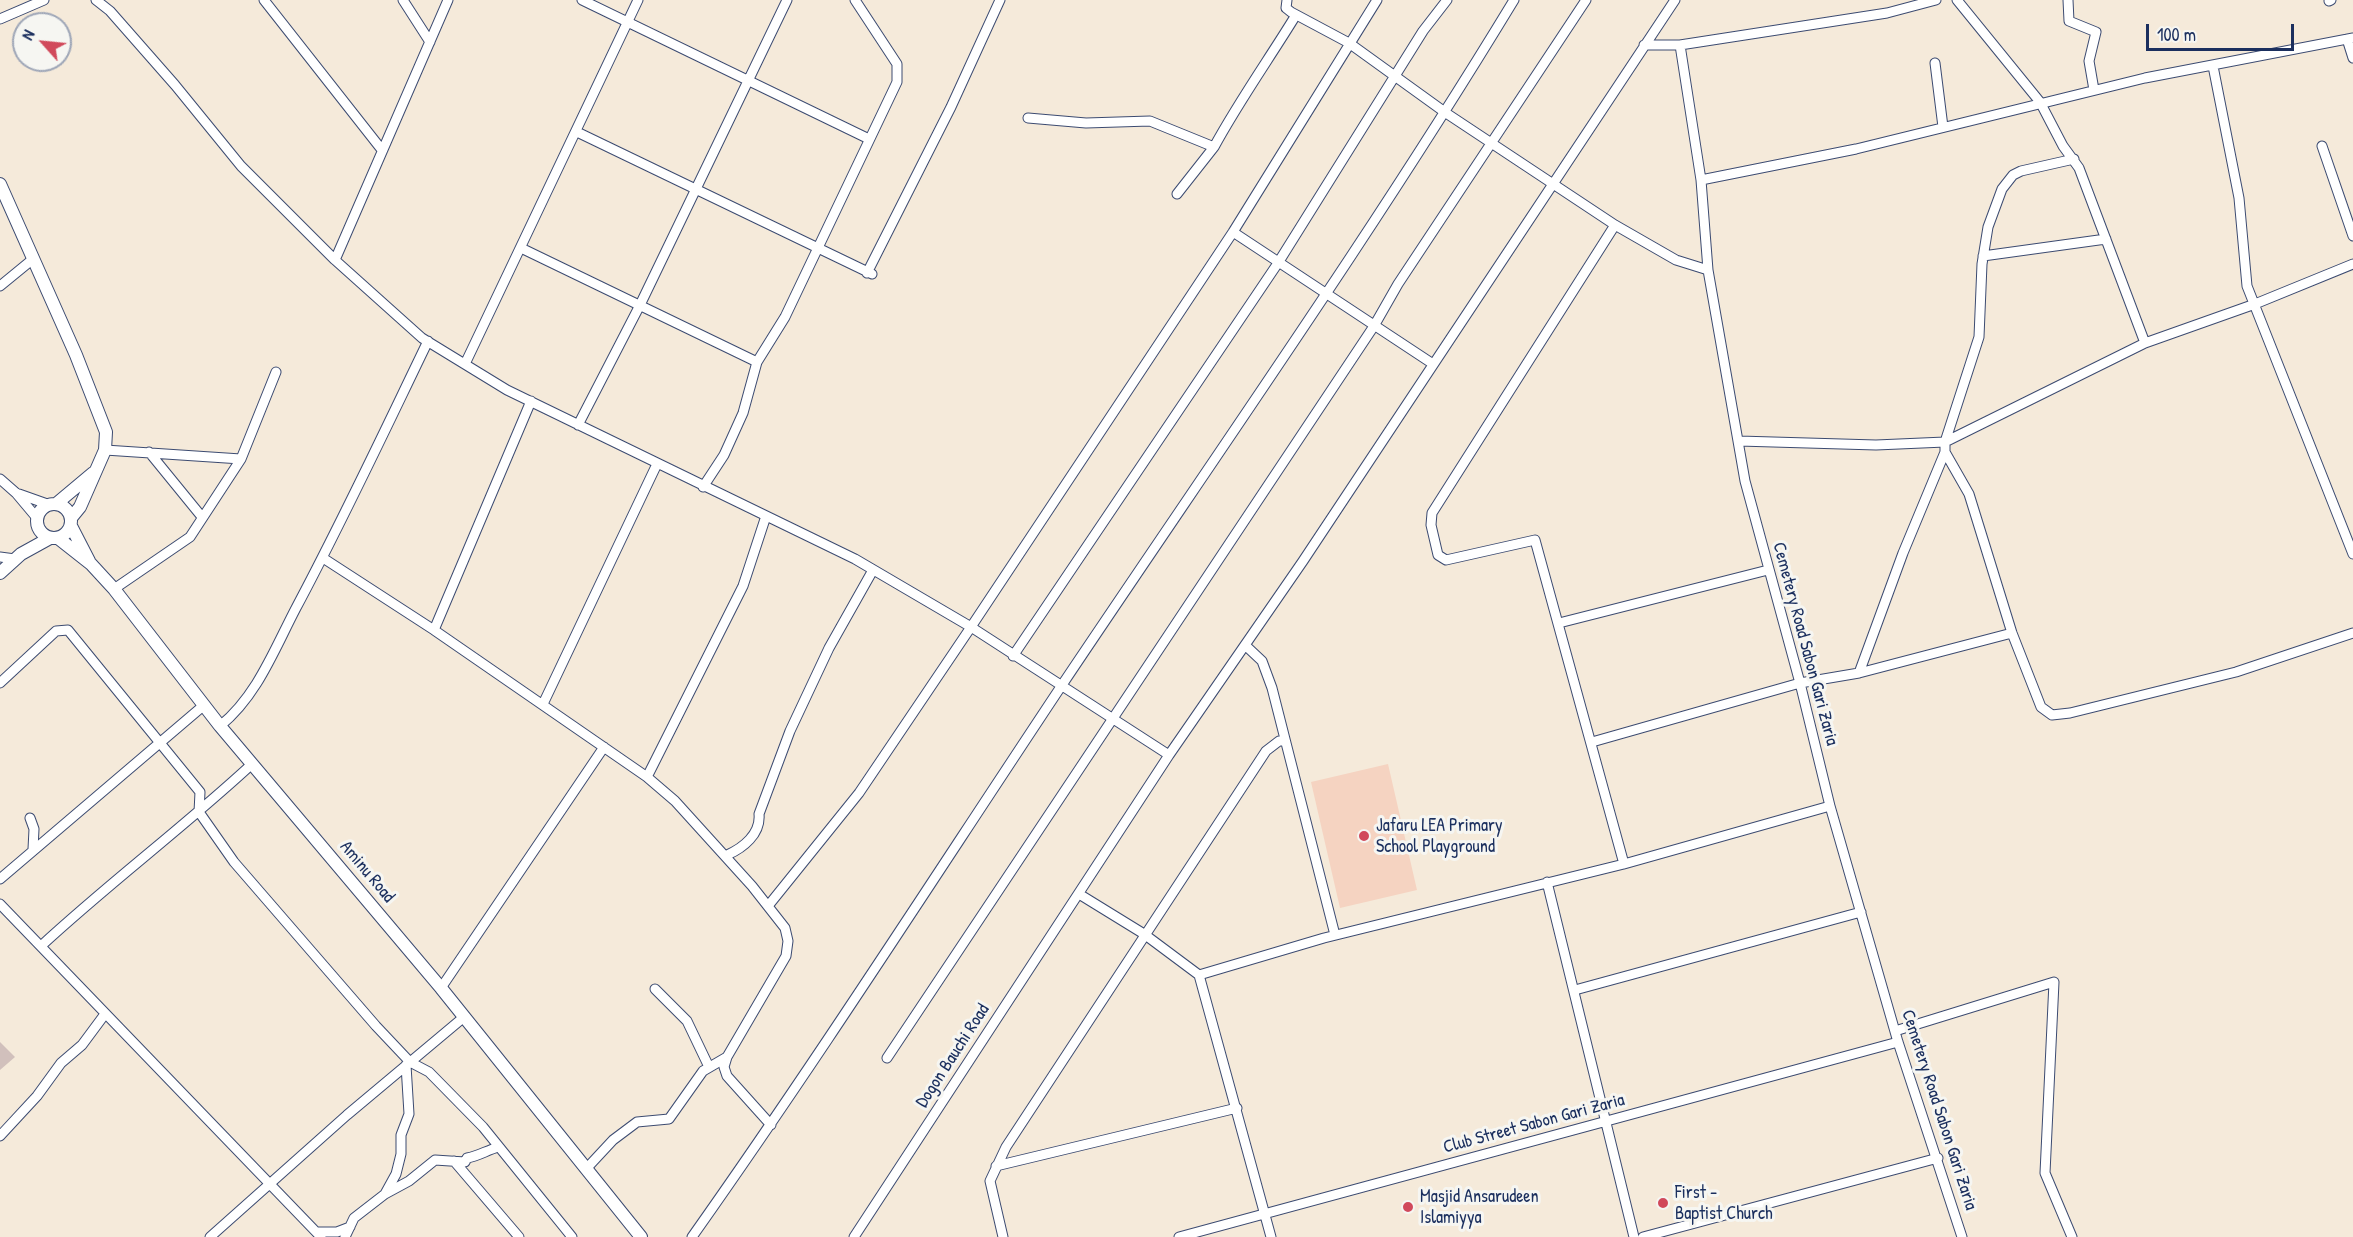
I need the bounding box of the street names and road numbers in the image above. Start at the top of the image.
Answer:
street label: Cemetery Road Sabon Gari Zaria [1767,540,1843,748]
street label: Aminu Road [335,837,399,907]
street label: Dogon Bauchi Road [912,1000,994,1112]
street label: Cemetery Road Sabon Gari Zaria [1896,1007,1982,1213]
street label: Club Street Sabon Gari Zaria [1441,1089,1627,1159]

